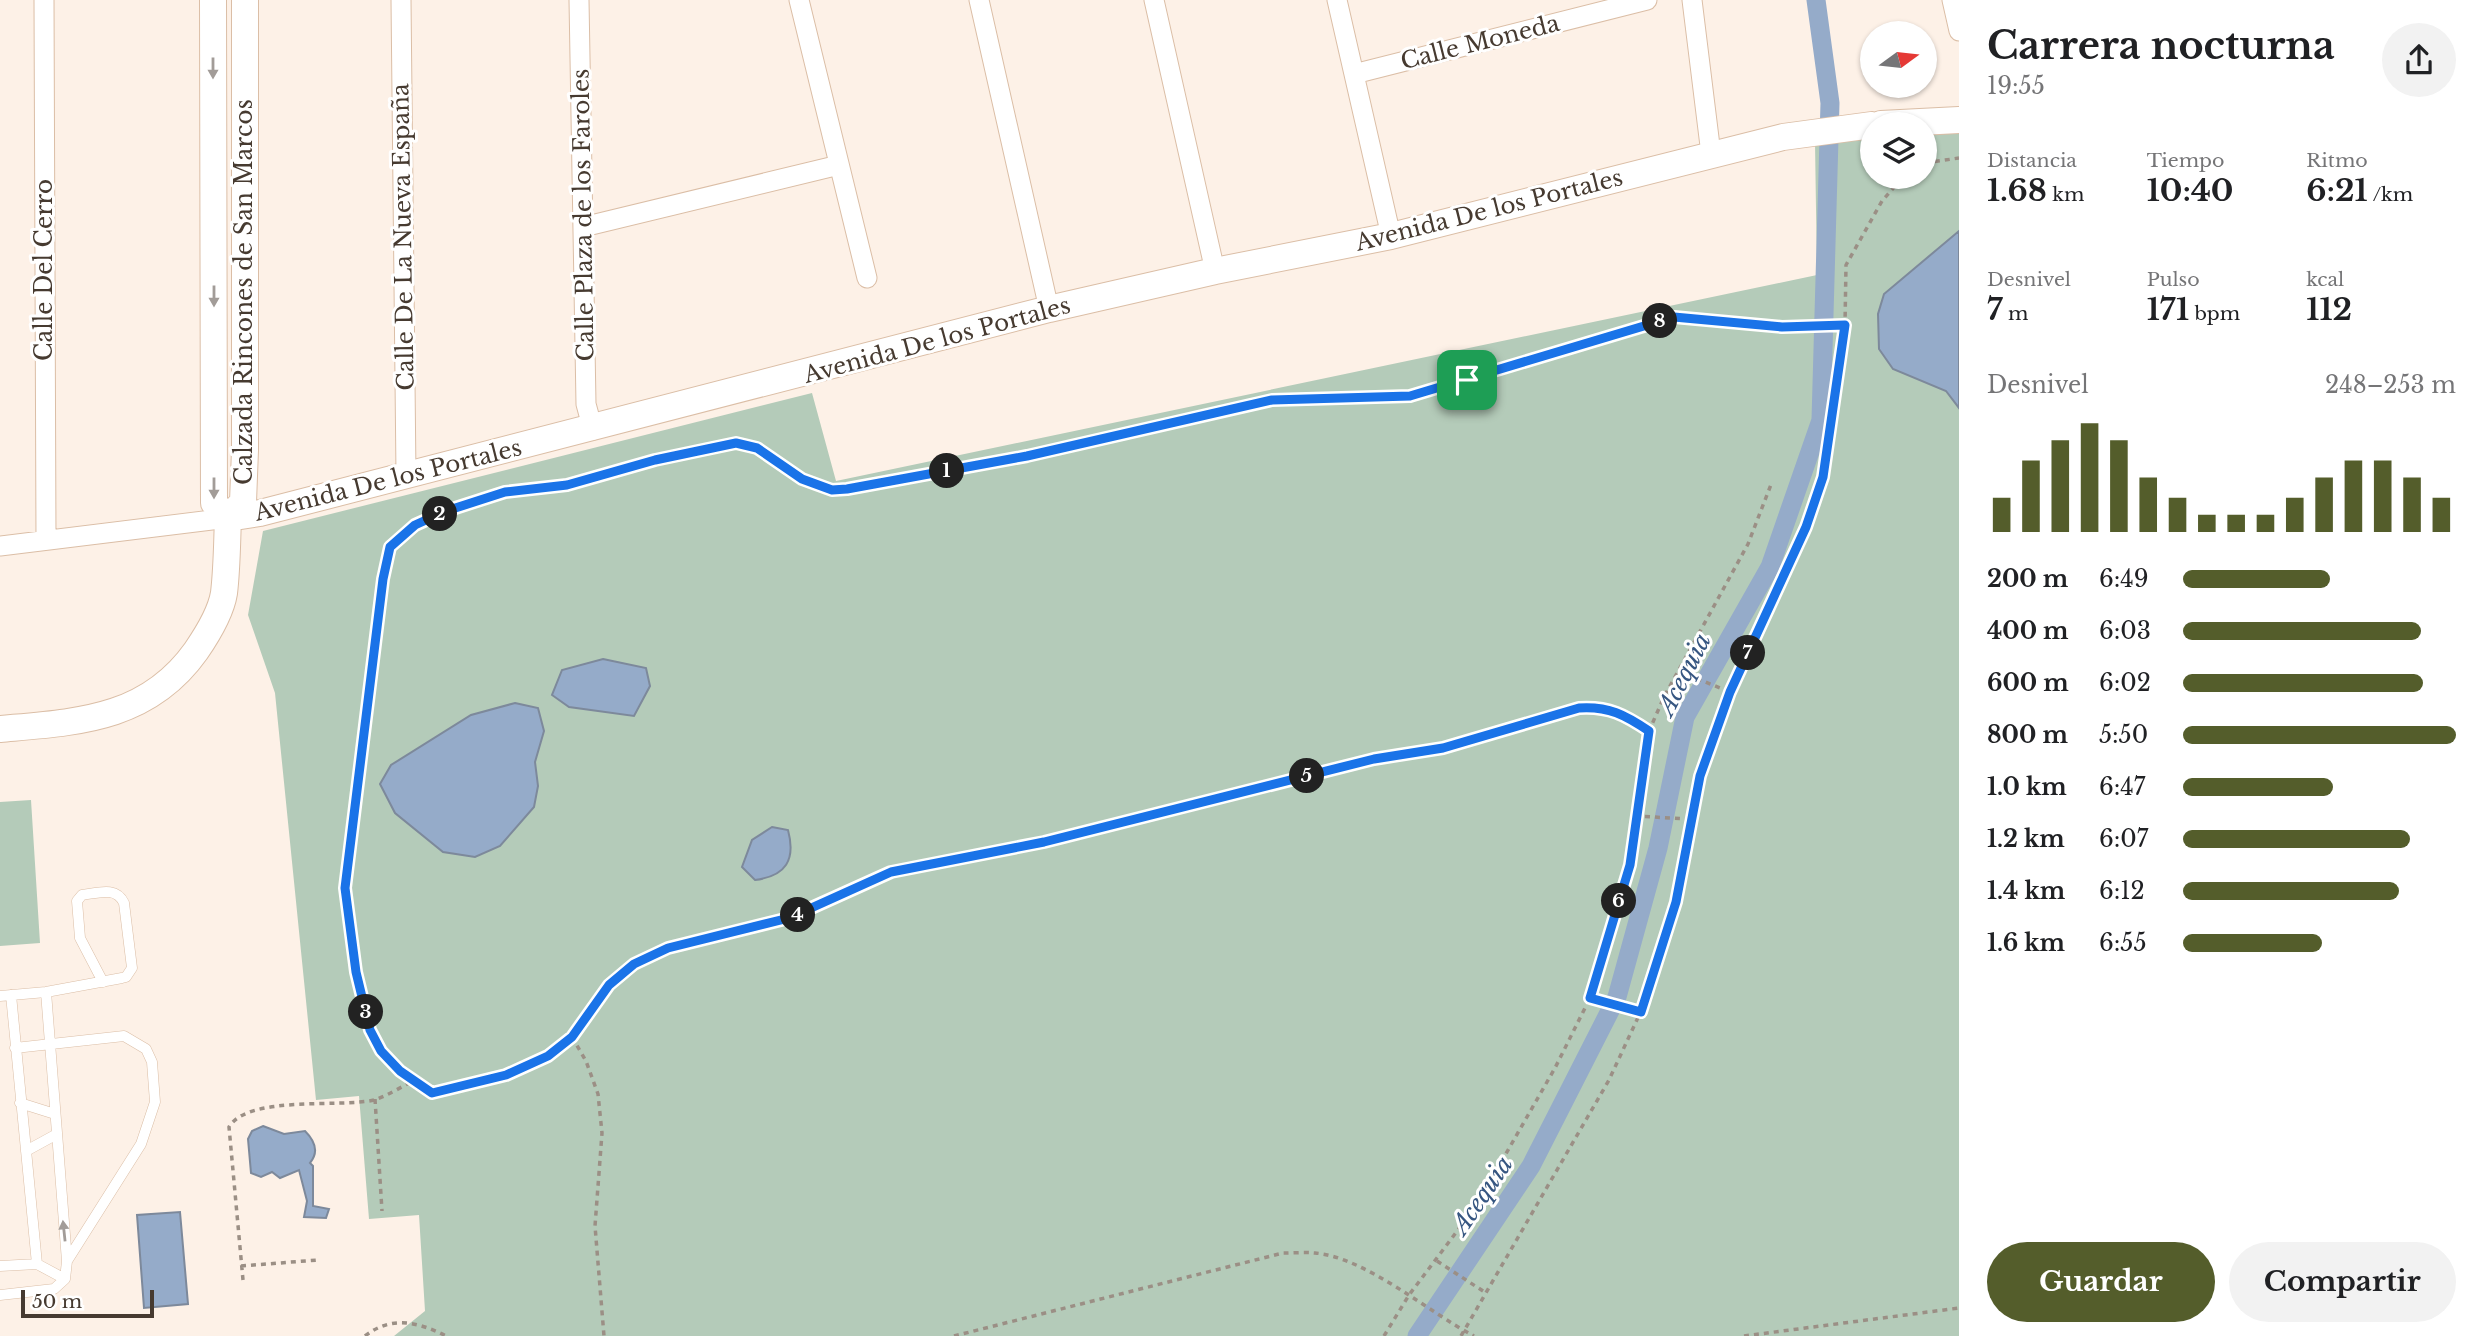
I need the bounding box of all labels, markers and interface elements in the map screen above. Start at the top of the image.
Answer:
street label: Calle Moneda [1398,9,1563,75]
north arrow [1860,21,1937,98]
map controls [1860,21,1937,189]
text: Carrera nocturna [1987,22,2335,69]
button: share [2382,23,2456,97]
one-way arrow [207,57,219,79]
street label: Calle Plaza de los Faroles [566,68,600,362]
text: 19:55 [1987,72,2045,100]
street label: Calle De La Nueva España [386,83,420,391]
street label: Calzada Rincones de San Marcos [230,99,258,485]
button: layers [1860,112,1937,189]
text: Distancia [1987,149,2077,172]
text: Tiempo [2147,149,2224,172]
text: Ritmo [2306,149,2368,172]
street label: Avenida De los Portales [1351,163,1626,257]
text: 1.68 [1987,172,2047,209]
text: 10:40 [2147,172,2233,209]
text: 6:21 [2306,172,2368,209]
street label: Calle Del Cerro [30,179,58,361]
text: km [2047,183,2084,206]
text: /km [2368,183,2413,206]
text: Desnivel [1987,268,2071,291]
text: Pulso [2147,268,2200,291]
text: kcal [2306,268,2344,291]
one-way arrow [208,285,220,307]
street label: Avenida De los Portales [800,291,1073,389]
text: 7 [1987,291,2002,328]
text: 171 [2147,291,2189,328]
text: 112 [2306,291,2352,328]
text: m [2002,302,2028,325]
text: bpm [2189,302,2240,325]
pin: 8 [1642,304,1678,338]
text: 8 [1653,309,1666,332]
pin [1437,350,1497,410]
icon: arrive [1448,361,1486,399]
text: Desnivel [1987,371,2089,399]
text: 248–253 m [2325,371,2456,399]
street label: Avenida De los Portales [250,433,525,527]
pin: 1 [930,454,964,489]
text: 1 [942,459,951,482]
one-way arrow [208,477,220,499]
pin: 2 [422,496,458,532]
text: 2 [433,502,446,525]
text: 200 m [1987,565,2068,593]
text: 6:49 [2099,565,2149,593]
text: 400 m [1987,617,2069,645]
text: 6:03 [2099,617,2151,645]
water label: Acequia [1650,628,1717,722]
pin: 7 [1730,636,1766,670]
text: 7 [1743,641,1752,664]
text: 600 m [1987,669,2069,697]
text: 6:02 [2099,669,2151,697]
text: 800 m [1987,721,2068,749]
text: 5:50 [2099,721,2148,749]
pin: 5 [1290,758,1324,794]
text: 5 [1301,764,1312,787]
text: 1.0 km [1987,773,2067,801]
text: 6:47 [2099,773,2145,801]
text: 1.2 km [1987,825,2065,853]
text: 6:07 [2099,825,2148,853]
text: 1.4 km [1987,877,2065,905]
text: 6:12 [2099,877,2145,905]
pin: 6 [1602,884,1636,918]
text: 6 [1612,889,1625,912]
pin: 4 [780,898,816,932]
text: 4 [791,903,804,926]
text: 1.6 km [1987,929,2065,957]
text: 6:55 [2099,929,2146,957]
pin: 3 [348,995,384,1030]
text: 3 [359,1000,372,1023]
water label: Acequia [1444,1151,1519,1242]
one-way arrow [58,1220,69,1242]
button: Guardar [1987,1242,2215,1322]
button: Compartir [2229,1242,2456,1322]
scale bar [21,1287,154,1319]
text: 50 m [32,1290,82,1313]

